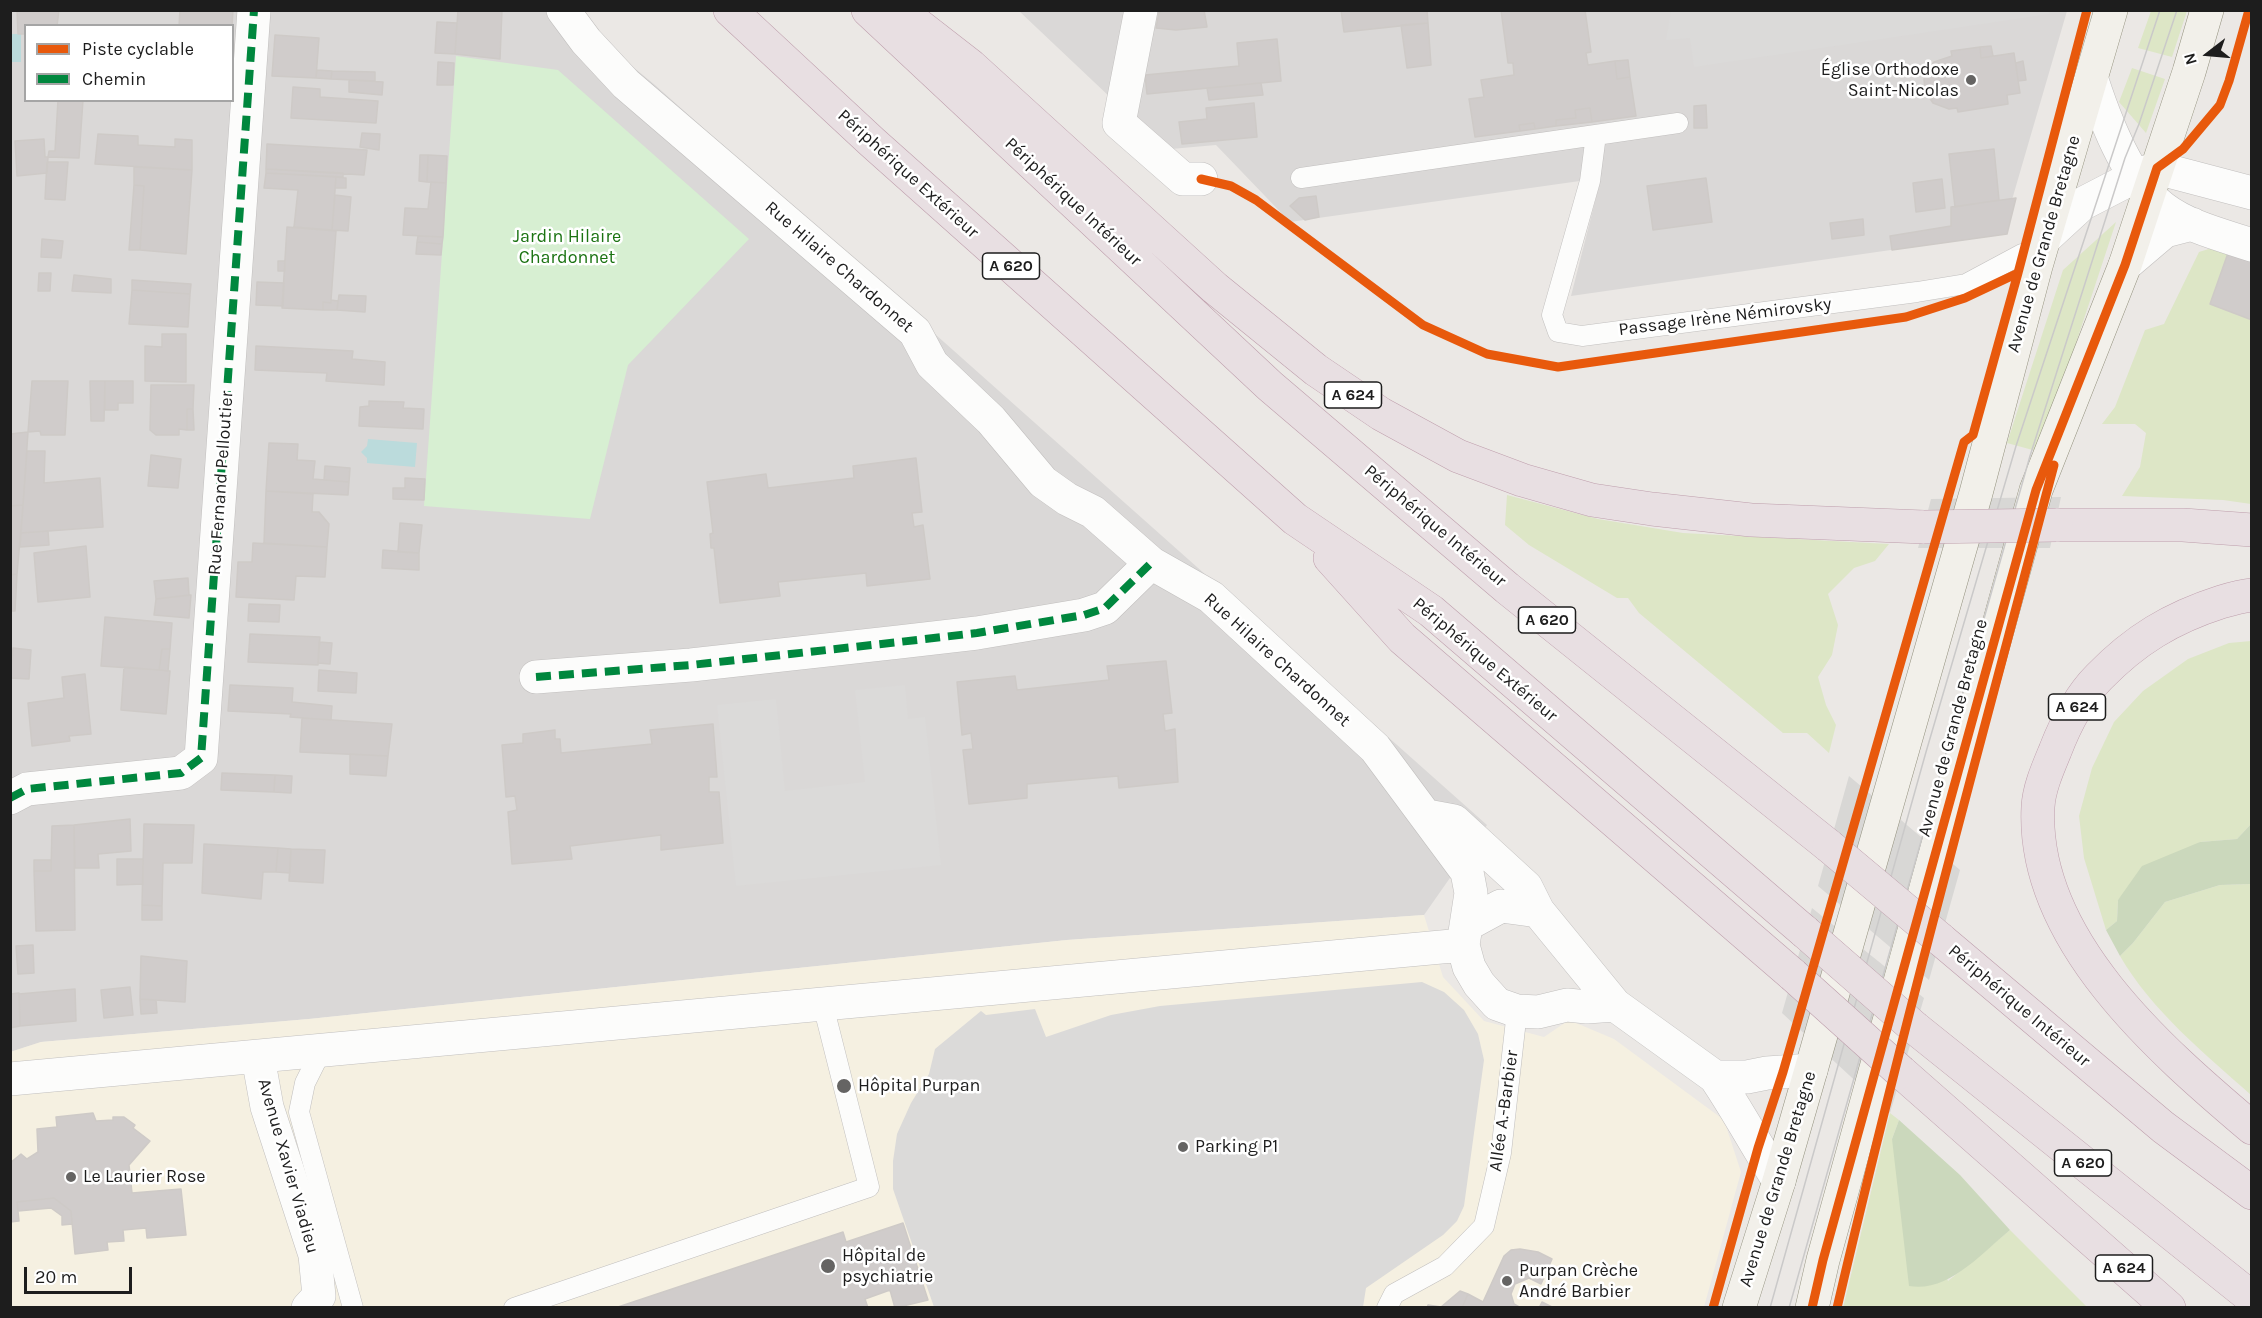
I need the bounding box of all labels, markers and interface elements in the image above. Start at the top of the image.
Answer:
legend [24,24,234,102]
north arrow [2178,24,2238,84]
text: Piste cyclable [82,38,194,60]
text: N [2180,51,2201,67]
place label: Église Orthodoxe Saint-Nicolas [1821,59,1959,101]
text: Chemin [82,68,146,90]
marker: Église Orthodoxe Saint-Nicolas [1964,73,1978,87]
street label: Périphérique Extérieur [833,105,983,243]
street label: Périphérique Intérieur [1000,133,1146,271]
street label: Avenue de Grande Bretagne [2003,133,2085,355]
street label: Rue Hilaire Chardonnet [760,197,918,337]
park label: Jardin Hilaire Chardonnet [513,226,621,268]
road number: A 620 [982,253,1040,279]
street label: Passage Irène Némirovsky [1617,293,1833,341]
road number: A 624 [1324,382,1382,408]
street label: Rue Fernand Pelloutier [204,390,238,576]
street label: Périphérique Intérieur [1360,460,1510,592]
street label: Rue Hilaire Chardonnet [1199,588,1355,732]
street label: Périphérique Extérieur [1408,593,1562,727]
road number: A 620 [1518,607,1576,633]
street label: Avenue de Grande Bretagne [1913,617,1993,839]
road number: A 624 [2048,694,2106,720]
street label: Périphérique Intérieur [1944,940,2094,1072]
street label: Allée A.-Barbier [1485,1049,1523,1173]
street label: Avenue de Grande Bretagne [1735,1068,1821,1290]
place label: Hôpital Purpan [858,1075,980,1097]
street label: Avenue Xavier Viadieu [253,1076,323,1256]
marker: Hôpital Purpan [835,1077,853,1095]
place label: Parking P1 [1195,1136,1278,1158]
marker: Parking P1 [1176,1140,1190,1154]
road number: A 620 [2054,1150,2112,1176]
place label: Le Laurier Rose [83,1166,206,1188]
marker: Le Laurier Rose [64,1170,78,1184]
place label: Hôpital de psychiatrie [842,1245,933,1288]
scale bar [27,1255,135,1293]
road number: A 624 [2096,1255,2152,1281]
marker: Hôpital de psychiatrie [819,1257,837,1275]
place label: Purpan Crèche André Barbier [1519,1260,1638,1302]
text: 20 m [35,1266,77,1288]
marker: Purpan Crèche André Barbier [1500,1274,1514,1288]

